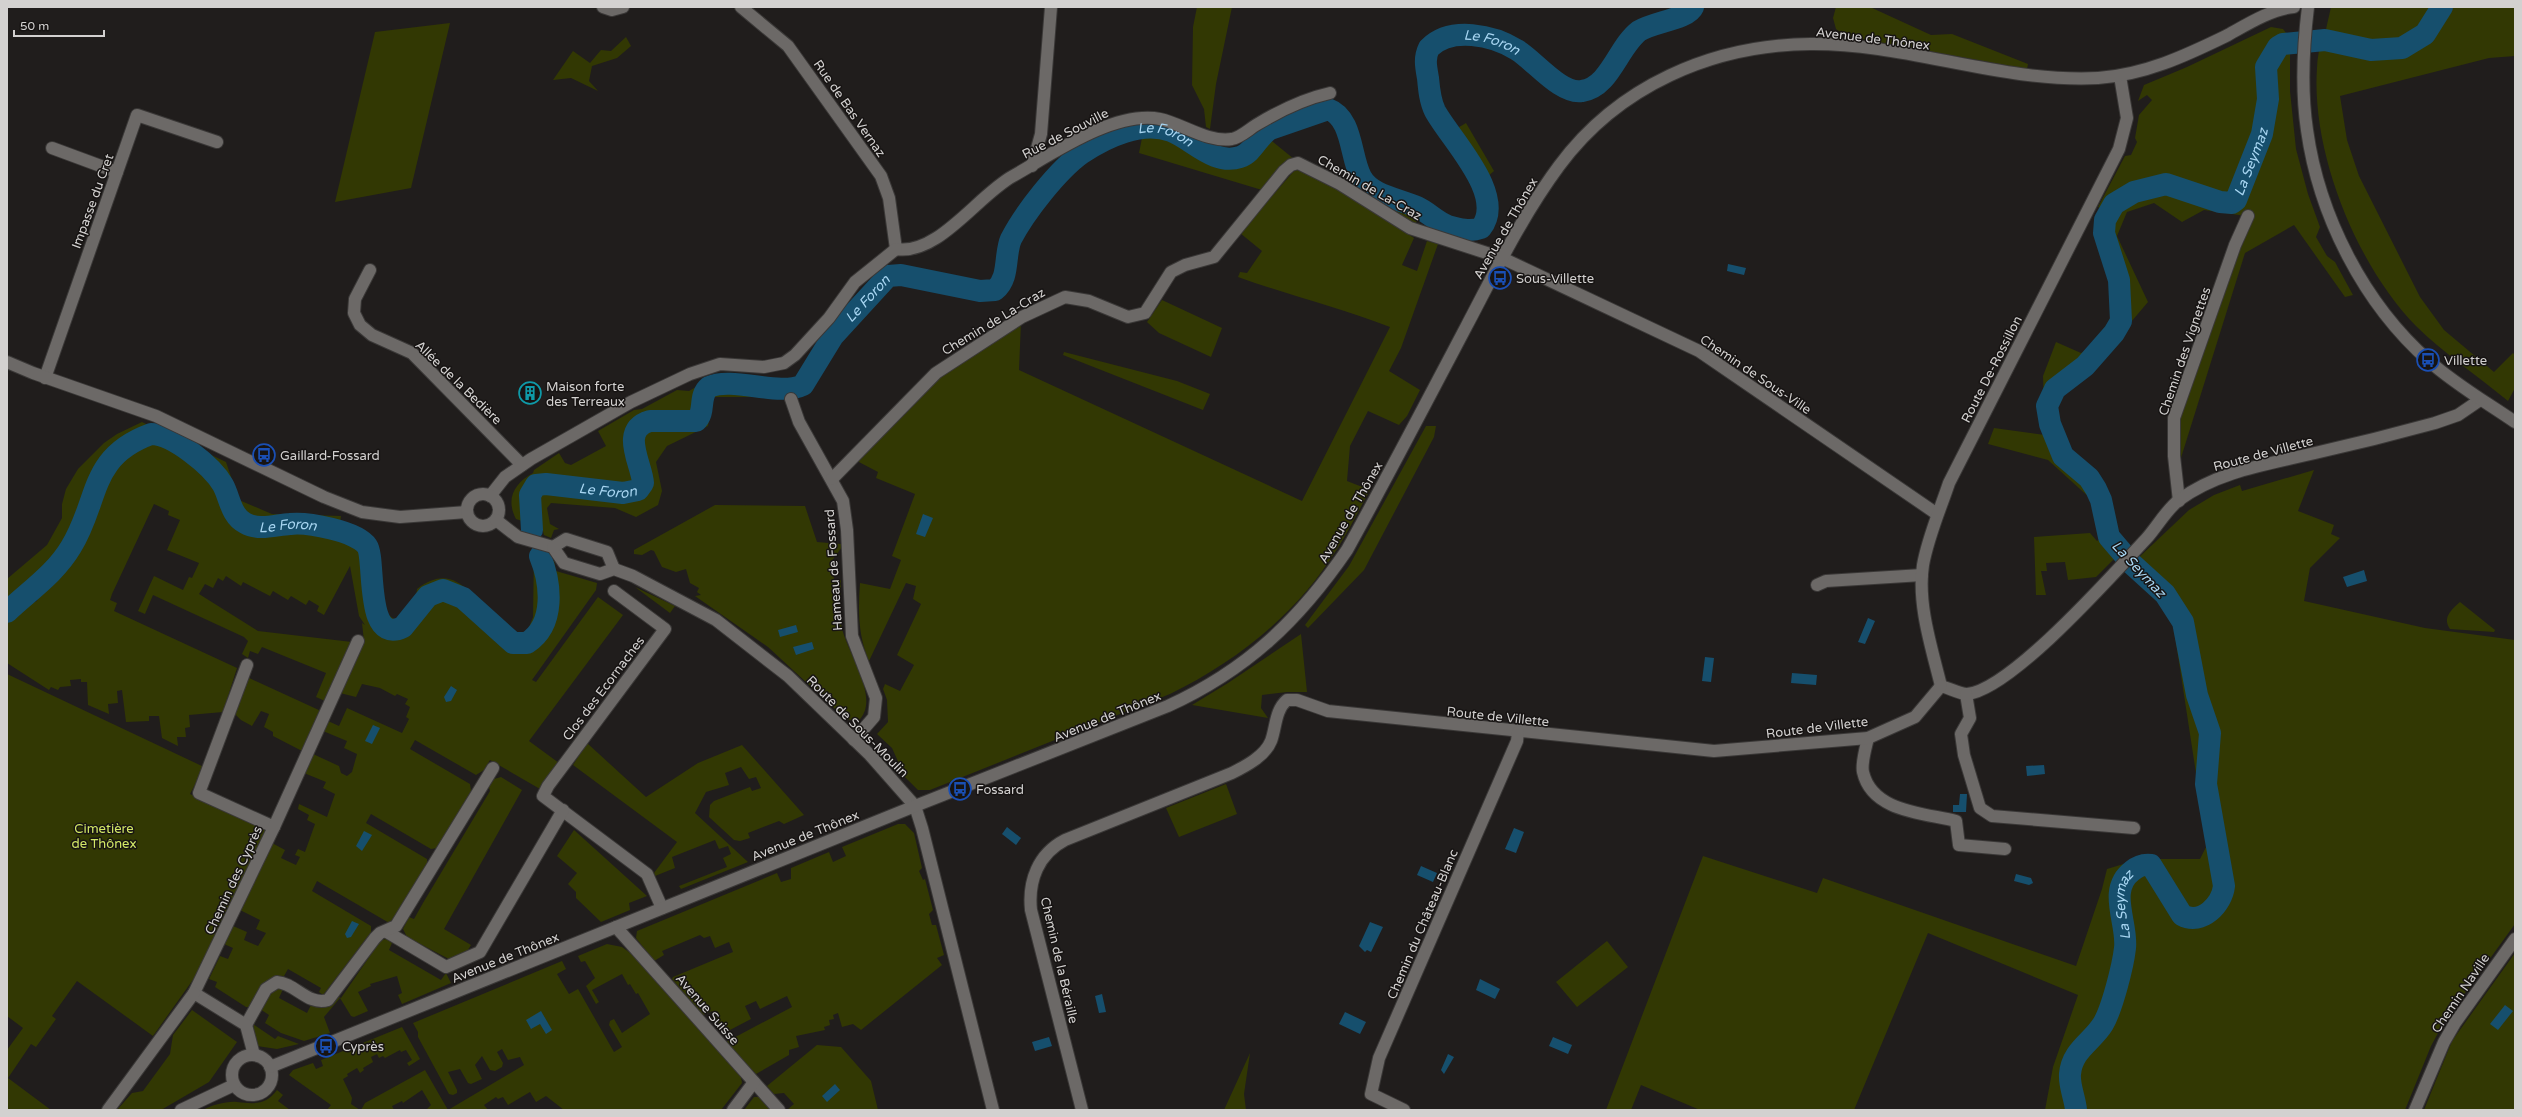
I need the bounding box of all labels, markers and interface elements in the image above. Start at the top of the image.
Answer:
scale bar [14,12,104,38]
text: 50 m [20,19,49,33]
street label: Avenue de Thônex [1815,24,1931,54]
water label: Le Foron [1463,27,1523,59]
street label: Rue de Bas Vernaz [810,57,889,160]
street label: Rue de Souville [1020,105,1111,163]
water label: Le Foron [1136,119,1197,151]
water label: La Seymaz [2230,125,2272,199]
street label: Impasse du Cret [68,152,118,251]
street label: Chemin de La-Craz [1315,152,1424,224]
street label: Avenue de Thônex [1470,175,1541,282]
bus stop icon: Sous-Villette [1487,265,1513,291]
water label: Le Foron [842,271,894,326]
place label: Sous-Villette [1516,271,1594,287]
street label: Chemin de La-Craz [939,285,1048,359]
street label: Chemin des Vignettes [2155,285,2214,418]
street label: Route De-Rossillon [1958,313,2026,426]
street label: Chemin de Sous-Ville [1697,332,1814,418]
street label: Allée de la Bedière [412,337,505,428]
bus stop icon: Villette [2415,347,2441,373]
place label: Villette [2444,353,2487,369]
place label: Maison forte des Terreaux [546,379,625,410]
building icon: Maison forte des Terreaux [517,380,543,406]
street label: Route de Villette [2212,433,2315,475]
bus stop icon: Gaillard-Fossard [251,442,277,468]
place label: Gaillard-Fossard [280,448,380,464]
street label: Avenue de Thônex [1315,459,1386,566]
water label: Le Foron [578,480,639,502]
street label: Hameau de Fossard [822,509,846,631]
water label: Le Foron [259,515,318,536]
water label: La Seymaz [2108,537,2171,603]
street label: Clos des Ecornaches [559,633,648,744]
street label: Route de Sous-Moulin [803,672,912,781]
street label: Avenue de Thônex [1051,688,1164,746]
street label: Route de Villette [1446,704,1550,730]
street label: Route de Villette [1765,714,1869,742]
bus stop icon: Fossard [947,776,973,802]
place label: Fossard [976,782,1024,798]
street label: Avenue de Thônex [749,807,862,865]
park label: Cimetière de Thônex [72,821,136,852]
street label: Chemin des Cyprès [202,824,266,937]
street label: Chemin du Château-Blanc [1384,847,1462,1002]
water label: La Seymaz [2111,865,2138,941]
street label: Chemin de la Béraille [1037,895,1081,1025]
street label: Avenue de Thônex [449,929,562,987]
street label: Chemin Naville [2428,951,2493,1036]
street label: Avenue Suisse [672,971,742,1048]
bus stop icon: Cyprès [313,1033,339,1059]
place label: Cyprès [342,1039,384,1055]

